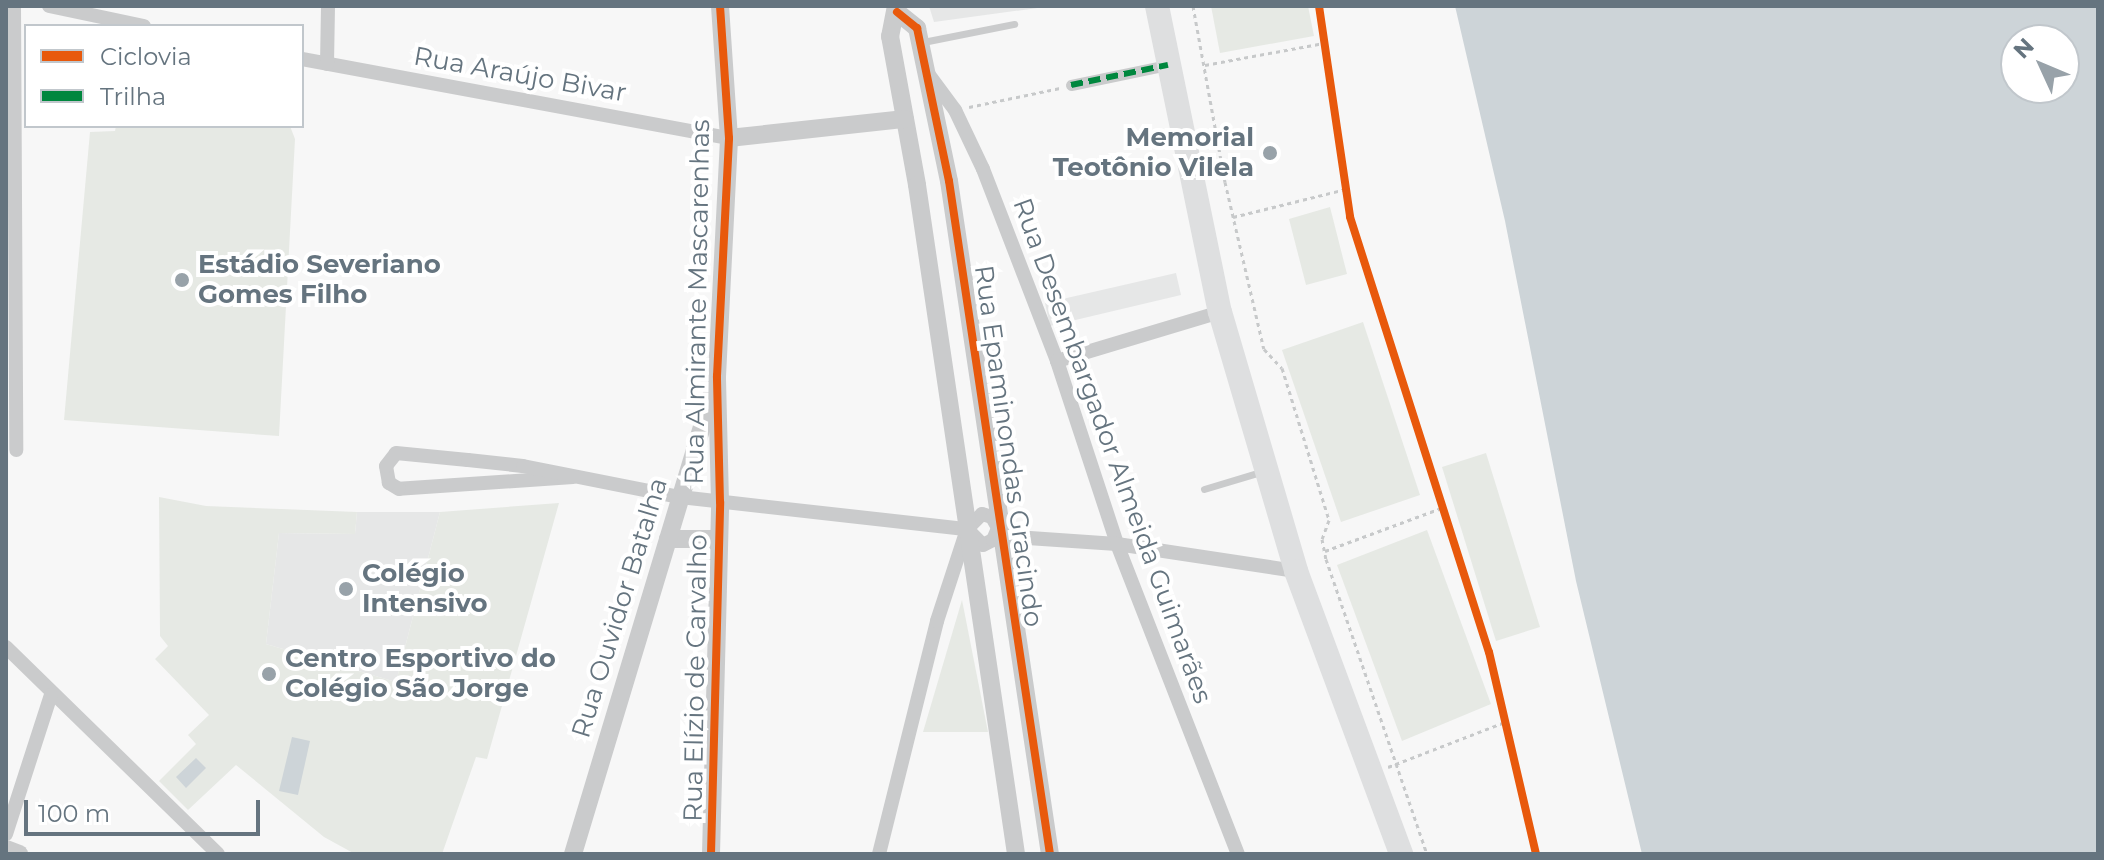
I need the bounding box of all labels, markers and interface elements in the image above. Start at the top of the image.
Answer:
legend [24,24,304,128]
north arrow [2000,24,2080,104]
text: N [2008,33,2040,64]
street label: Rua Araújo Bivar [411,41,629,109]
text: Ciclovia [100,42,192,71]
text: Trilha [100,82,166,111]
street label: Rua Almirante Mascarenhas [679,119,717,485]
place label: Memorial Teotônio Vilela [1053,122,1254,184]
marker: Memorial Teotônio Vilela [1261,144,1279,162]
street label: Rua Desembargador Almeida Guimarães [1006,194,1218,708]
place label: Estádio Severiano Gomes Filho [198,249,441,310]
street label: Rua Epaminondas Gracindo [967,263,1049,629]
marker: Estádio Severiano Gomes Filho [173,271,191,289]
street label: Rua Ouvidor Batalha [566,474,674,742]
street label: Rua Elízio de Carvalho [678,534,714,822]
place label: Colégio Intensivo [362,558,488,620]
marker: Colégio Intensivo [337,580,355,598]
place label: Centro Esportivo do Colégio São Jorge [285,643,556,704]
marker: Centro Esportivo do Colégio São Jorge [260,665,278,683]
scale bar [28,784,264,834]
text: 100 m [38,799,110,828]

